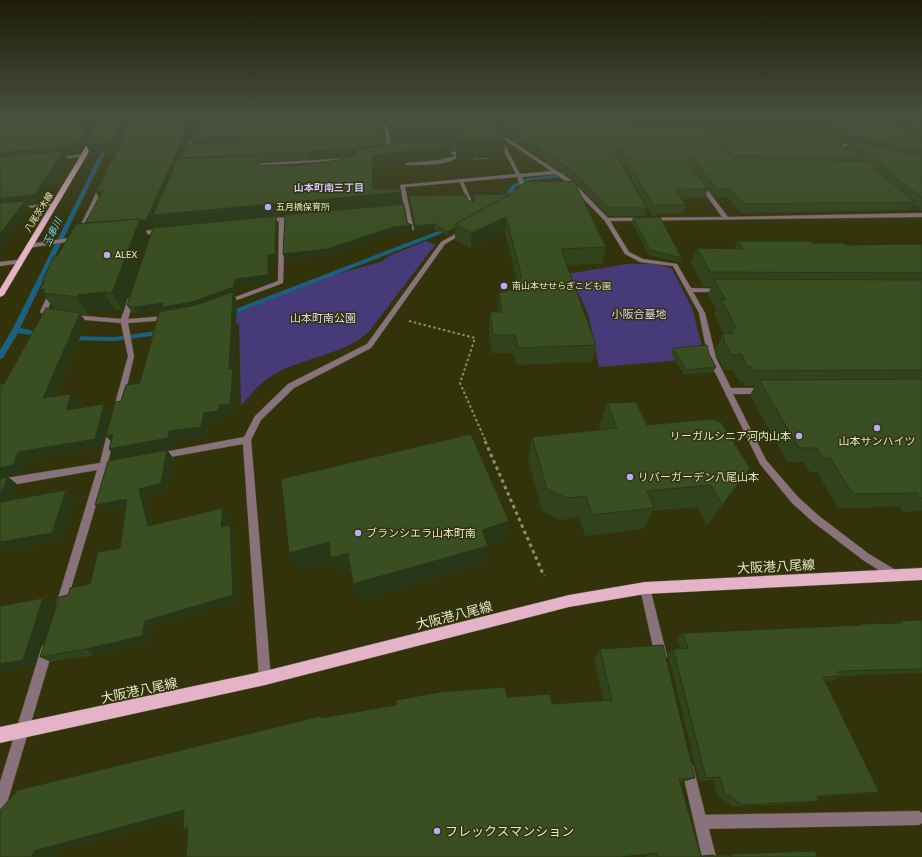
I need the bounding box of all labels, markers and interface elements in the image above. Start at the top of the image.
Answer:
district label: 山本町南三丁目 [294,182,364,194]
street label: 八尾茨木線 [23,189,56,234]
marker: 五月橋保育所 [263,202,273,212]
place label: 五月橋保育所 [276,202,330,212]
water label: 玉串川 [41,215,65,249]
marker: ALEX [102,250,112,260]
place label: ALEX [115,250,138,260]
marker: 南山本せせらぎこども園 [499,281,509,291]
place label: 南山本せせらぎこども園 [512,281,611,291]
park label: 小阪合墓地 [612,308,667,321]
park label: 山本町南公園 [290,312,356,325]
marker: 山本サンハイツ [872,423,882,433]
place label: リーガルシニア河内山本 [670,430,791,443]
marker: リーガルシニア河内山本 [794,431,804,441]
place label: 山本サンハイツ [839,435,915,448]
place label: リバーガーデン八尾山本 [638,471,759,484]
marker: リバーガーデン八尾山本 [625,472,635,482]
place label: ブランシエラ山本町南 [366,527,476,540]
marker: ブランシエラ山本町南 [353,528,363,538]
street label: 大阪港八尾線 [737,557,815,576]
street label: 大阪港八尾線 [414,599,494,632]
street label: 大阪港八尾線 [99,675,179,706]
place label: フレックスマンション [445,824,574,839]
marker: フレックスマンション [432,826,442,836]

